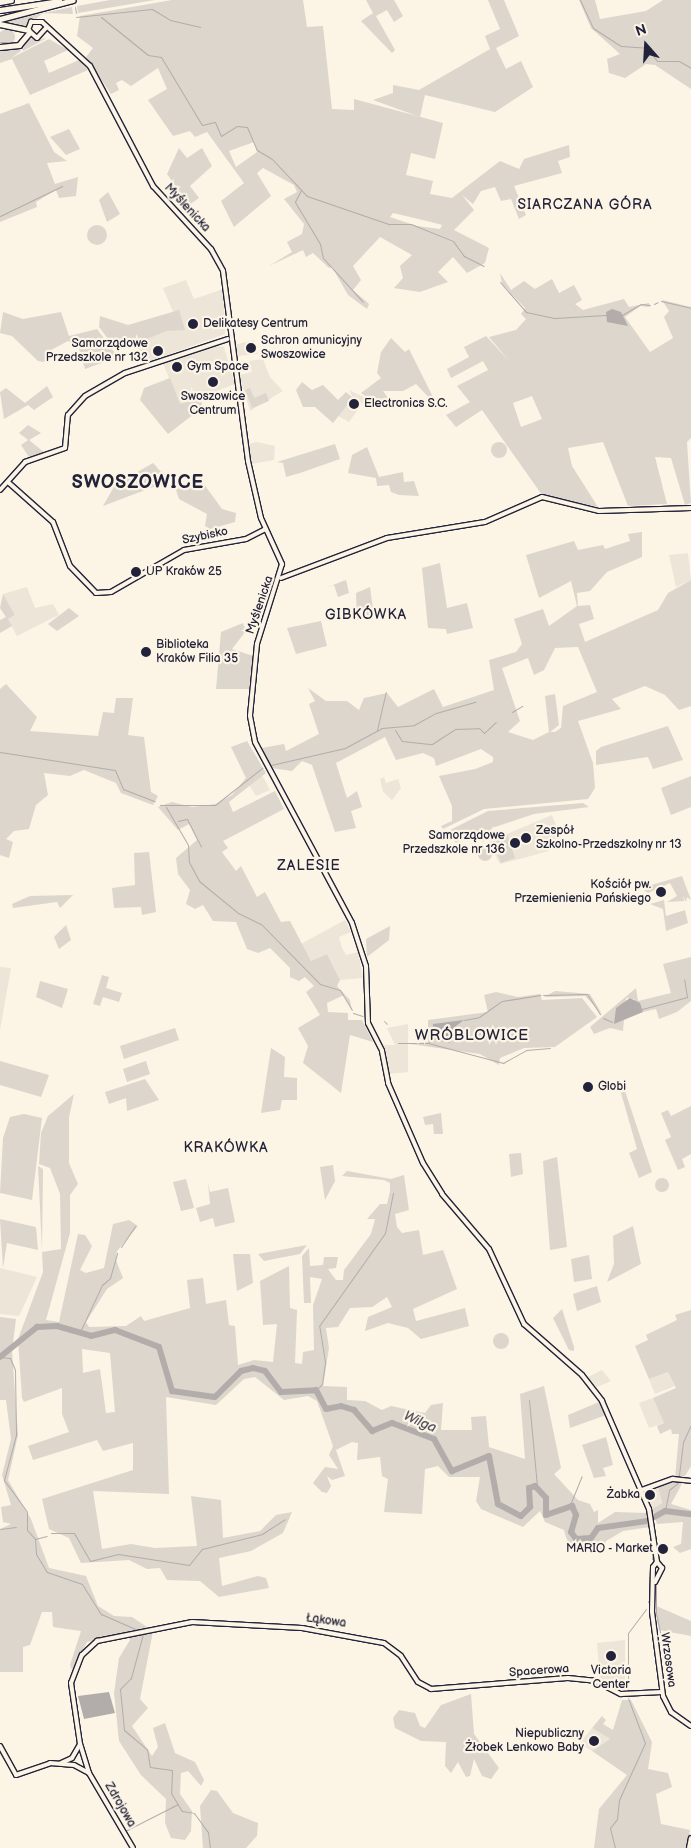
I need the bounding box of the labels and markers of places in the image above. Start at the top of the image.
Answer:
place label: Delikatesy Centrum [203,317,309,331]
marker: Delikatesy Centrum [187,318,199,330]
place label: Schron amunicyjny Swoszowice [261,334,362,362]
place label: Samorządowe Przedszkole nr 132 [46,337,148,365]
marker: Schron amunicyjny Swoszowice [245,342,257,354]
marker: Samorządowe Przedszkole nr 132 [152,345,164,357]
place label: Gym Space [187,360,249,374]
marker: Gym Space [171,361,183,373]
marker: Swoszowice Centrum [207,376,219,388]
place label: Swoszowice Centrum [181,390,245,418]
place label: Electronics S.C. [364,397,448,411]
marker: Electronics S.C. [348,398,360,410]
place label: UP Kraków 25 [146,565,222,579]
marker: UP Kraków 25 [130,566,142,578]
place label: Biblioteka Kraków Filia 35 [156,638,238,666]
marker: Biblioteka Kraków Filia 35 [140,646,152,658]
place label: Zespół Szkolno-Przedszkolny nr 13 [536,824,682,852]
place label: Samorządowe Przedszkole nr 136 [403,829,505,857]
marker: Zespół Szkolno-Przedszkolny nr 13 [520,832,532,844]
marker: Samorządowe Przedszkole nr 136 [509,837,521,849]
place label: Kościół pw. Przemienienia Pańskiego [514,878,651,906]
marker: Kościół pw. Przemienienia Pańskiego [655,886,667,898]
place label: Globi [598,1080,626,1094]
marker: Globi [582,1081,594,1093]
place label: Żabka [607,1488,640,1502]
marker: Żabka [644,1489,656,1501]
place label: MARIO - Market [565,1542,653,1556]
marker: MARIO - Market [657,1543,669,1555]
marker: Victoria Center [605,1650,617,1662]
place label: Victoria Center [591,1664,631,1692]
place label: Niepubliczny Żłobek Lenkowo Baby [465,1727,584,1755]
marker: Niepubliczny Żłobek Lenkowo Baby [588,1735,600,1747]

